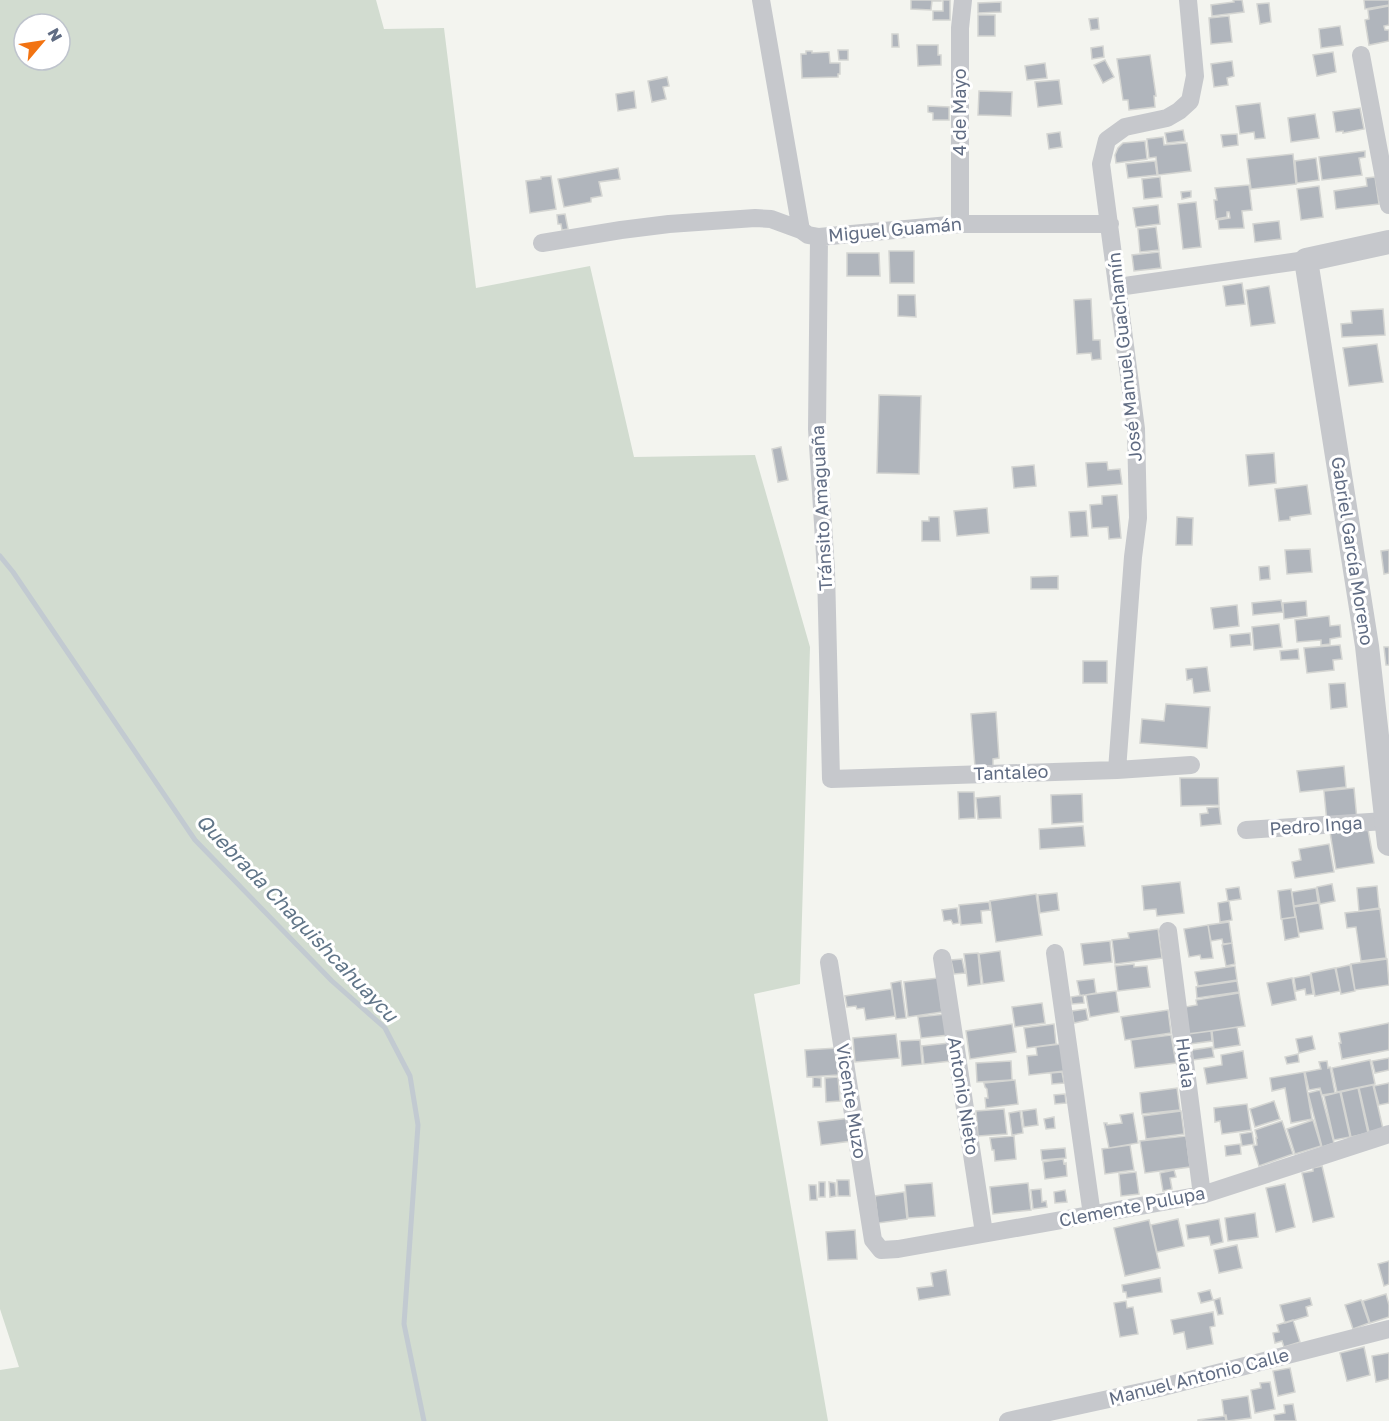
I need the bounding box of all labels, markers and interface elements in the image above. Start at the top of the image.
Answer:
north arrow [12,12,72,72]
text: N [43,25,67,45]
street label: 4 de Mayo [948,68,970,156]
street label: Miguel Guamán [827,212,963,246]
street label: José Manuel Guachamín [1102,251,1146,463]
street label: Tránsito Amaguaña [806,425,836,592]
street label: Gabriel García Moreno [1327,455,1379,647]
street label: Tantaleo [973,760,1049,784]
water label: Quebrada Chaquishcahuaycu [191,808,405,1028]
street label: Pedro Inga [1269,811,1363,839]
street label: Antonio Nieto [944,1035,984,1156]
street label: Huala [1172,1036,1200,1089]
street label: Vicente Muzo [832,1042,872,1160]
street label: Clemente Pulupa [1057,1181,1207,1231]
street label: Manuel Antonio Calle [1107,1343,1291,1409]

